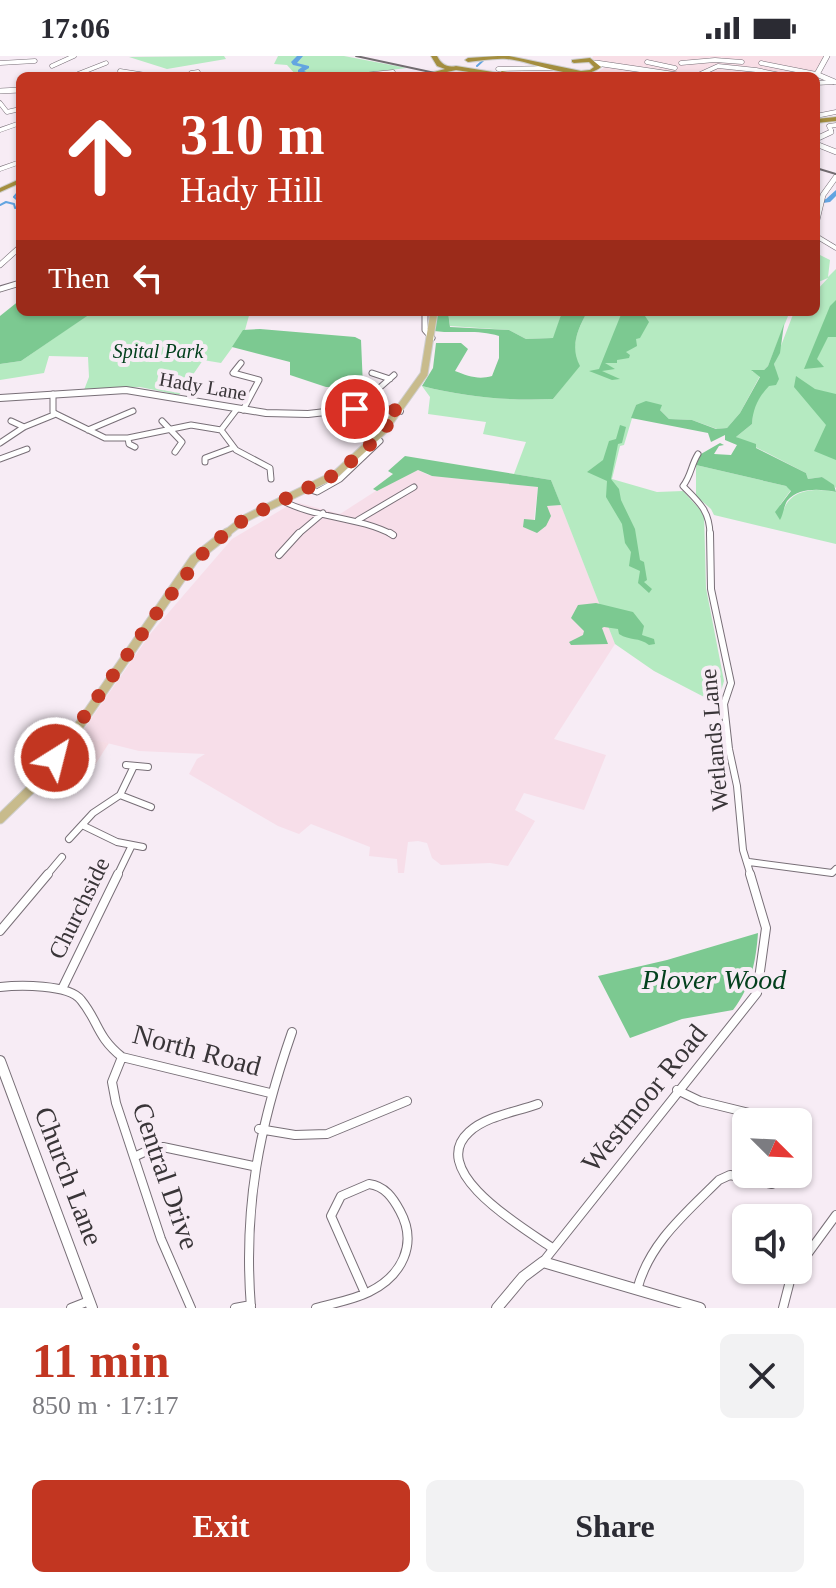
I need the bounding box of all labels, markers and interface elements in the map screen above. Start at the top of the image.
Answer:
text: 17:06 [40,11,110,44]
icon: ahead [48,104,152,208]
text: 310 m [180,104,325,166]
text: Hady Hill [180,170,323,210]
icon: left [126,256,170,300]
text: Then [48,261,110,294]
park label: Spital Park [113,340,204,363]
street label: Hady Lane [157,368,249,406]
pin [321,375,389,443]
icon: arrive [333,387,377,431]
street label: Wetlands Lane [695,668,733,812]
position arrow [13,716,97,800]
street label: Churchside [43,853,115,963]
park label: Plover Wood [641,964,787,995]
street label: North Road [130,1018,264,1082]
street label: Westmoor Road [575,1018,713,1178]
street label: Central Drive [126,1099,206,1253]
street label: Church Lane [28,1103,110,1249]
north arrow [732,1108,812,1188]
map controls [732,1108,812,1284]
button: sound [732,1204,812,1284]
text: 11 min [32,1334,169,1387]
button: close [720,1334,804,1418]
text: 850 m · 17:17 [32,1391,179,1420]
button: Exit [32,1480,410,1572]
button: Share [426,1480,804,1572]

